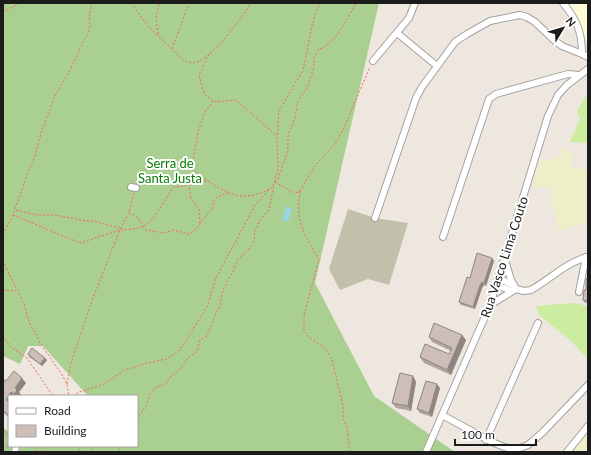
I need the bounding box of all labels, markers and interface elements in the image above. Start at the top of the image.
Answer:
north arrow [543,8,583,48]
text: N [564,14,579,29]
park label: Serra de Santa Justa [138,155,202,186]
street label: Rua Vasco Lima Couto [477,194,531,320]
legend [8,395,138,447]
text: Road [44,403,71,418]
scale bar [455,421,536,447]
text: Building [44,423,87,438]
text: 100 m [461,427,495,442]

